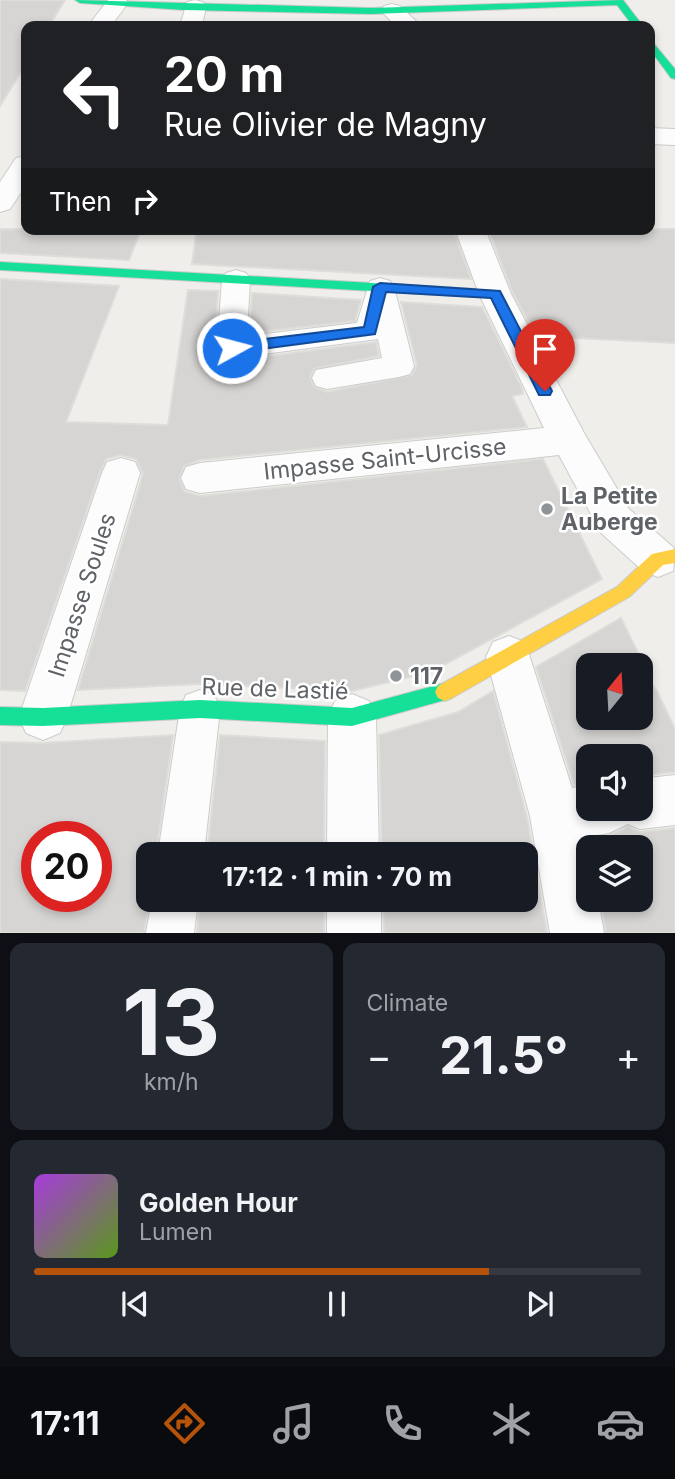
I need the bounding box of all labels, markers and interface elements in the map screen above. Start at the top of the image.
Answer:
text: 20 m [164,45,284,104]
icon: left [49,49,140,140]
text: Rue Olivier de Magny [164,105,487,144]
icon: right [126,182,164,220]
text: Then [49,186,112,217]
position arrow [195,311,269,385]
pin [515,319,575,391]
icon: arrive [526,330,564,368]
street label: Impasse Saint-Urcisse [262,432,508,486]
place label: La Petite Auberge [561,482,658,536]
marker: La Petite Auberge [539,501,555,517]
street label: Impasse Soules [42,509,122,681]
north arrow [576,653,653,730]
map controls [576,653,653,912]
place label: 117 [410,662,443,690]
marker: 117 [388,668,404,684]
street label: Rue de Lastié [201,672,349,706]
button: sound [576,744,653,821]
speed limit sign: 20 [21,821,112,912]
button: layers [576,835,653,912]
text: 17:12 · 1 min · 70 m [222,861,452,892]
text: 13 [122,967,220,1077]
text: Climate [367,989,448,1017]
text: 21.5° [439,1024,568,1087]
text: − [367,1033,392,1079]
text: + [616,1033,641,1079]
text: km/h [144,1068,199,1096]
text: Golden Hour [139,1187,298,1218]
text: Lumen [139,1218,213,1246]
icon: previous [116,1285,154,1323]
icon: pause [318,1285,356,1323]
icon: next [521,1285,559,1323]
icon: directions [160,1399,209,1448]
icon: music [269,1399,318,1448]
icon: phone [378,1399,427,1448]
icon: climate [487,1399,536,1448]
icon: car [596,1399,645,1448]
text: 17:11 [30,1404,100,1443]

